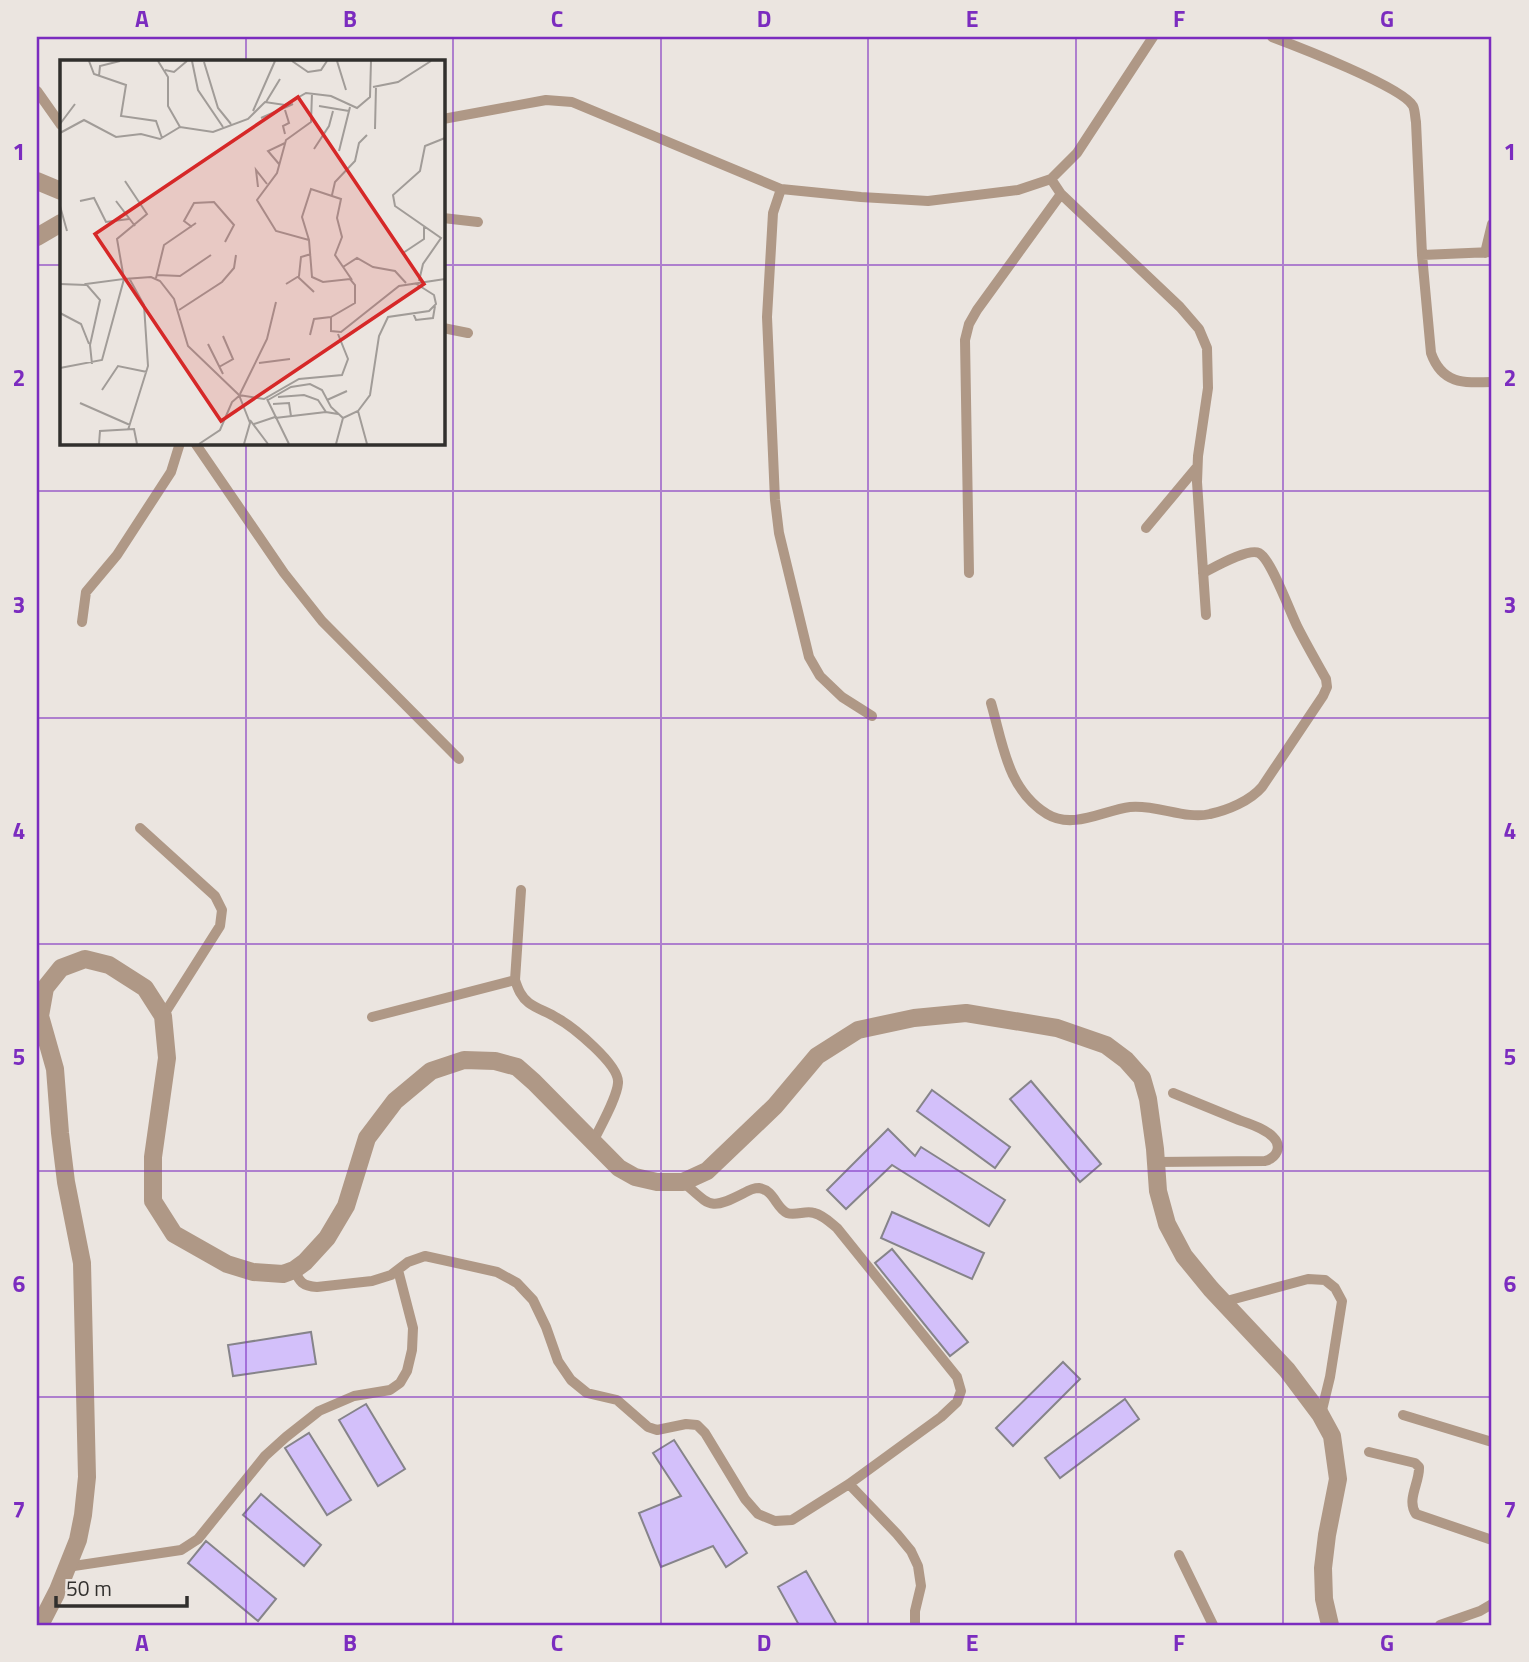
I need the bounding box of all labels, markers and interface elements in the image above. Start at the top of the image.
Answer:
text: A [135,1,149,36]
text: B [343,1,357,36]
text: C [551,1,563,36]
text: D [757,1,771,36]
text: E [966,1,978,36]
text: F [1173,1,1185,36]
text: G [1380,1,1394,36]
inset map [60,60,444,444]
text: 1 [13,134,25,169]
text: 1 [1504,134,1516,169]
text: 2 [13,360,25,395]
text: 2 [1504,360,1516,395]
text: 3 [13,587,25,622]
text: 3 [1504,587,1516,622]
text: 4 [13,813,25,848]
text: 4 [1504,813,1516,848]
text: 5 [13,1039,25,1074]
text: 5 [1504,1039,1516,1074]
text: 6 [13,1266,26,1301]
text: 6 [1504,1266,1517,1301]
text: 7 [13,1492,25,1527]
text: 7 [1504,1492,1516,1527]
scale bar [56,1564,187,1608]
text: 50 m [66,1572,112,1604]
text: A [135,1625,149,1660]
text: B [343,1625,357,1660]
text: C [551,1625,563,1660]
text: D [757,1625,771,1660]
text: E [966,1625,978,1660]
text: F [1173,1625,1185,1660]
text: G [1380,1625,1394,1660]

